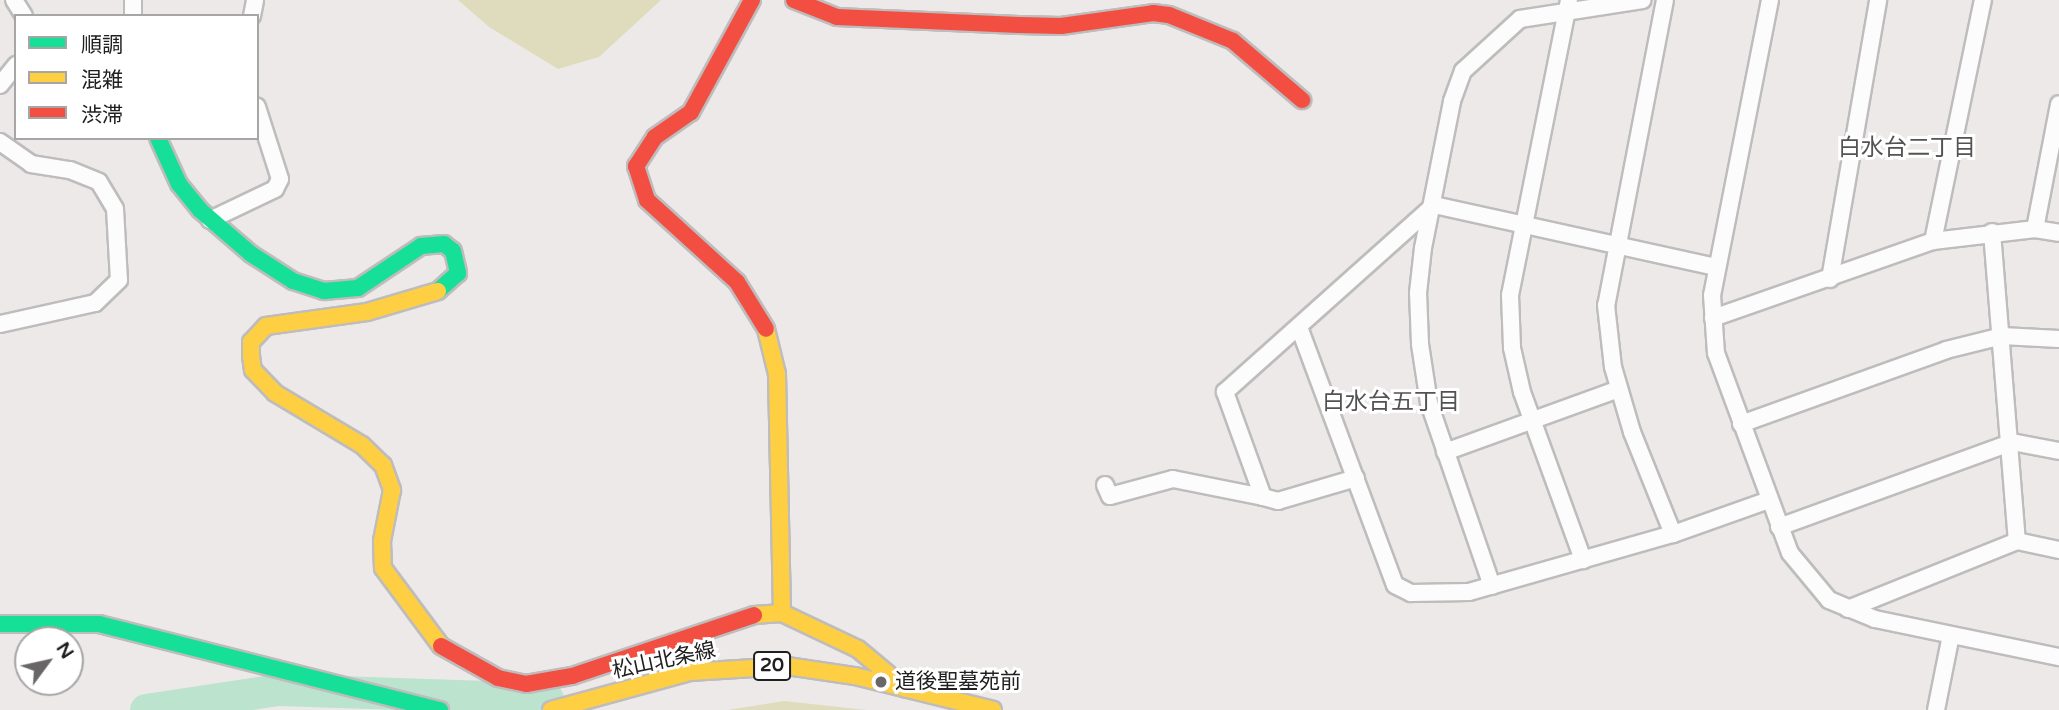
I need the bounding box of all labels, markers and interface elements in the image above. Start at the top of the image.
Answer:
legend [14,14,259,140]
text: 順調 [81,33,123,58]
text: 混雑 [81,68,123,93]
text: 渋滞 [81,103,123,128]
district label: 白水台二丁目 [1838,134,1976,162]
district label: 白水台五丁目 [1322,388,1460,416]
north arrow [14,626,84,696]
text: N [52,638,78,663]
street label: 松山北条線 [610,638,718,684]
road number: 20 [753,650,791,681]
place label: 道後聖墓苑前 [895,669,1021,695]
marker: 道後聖墓苑前 [873,674,889,690]

